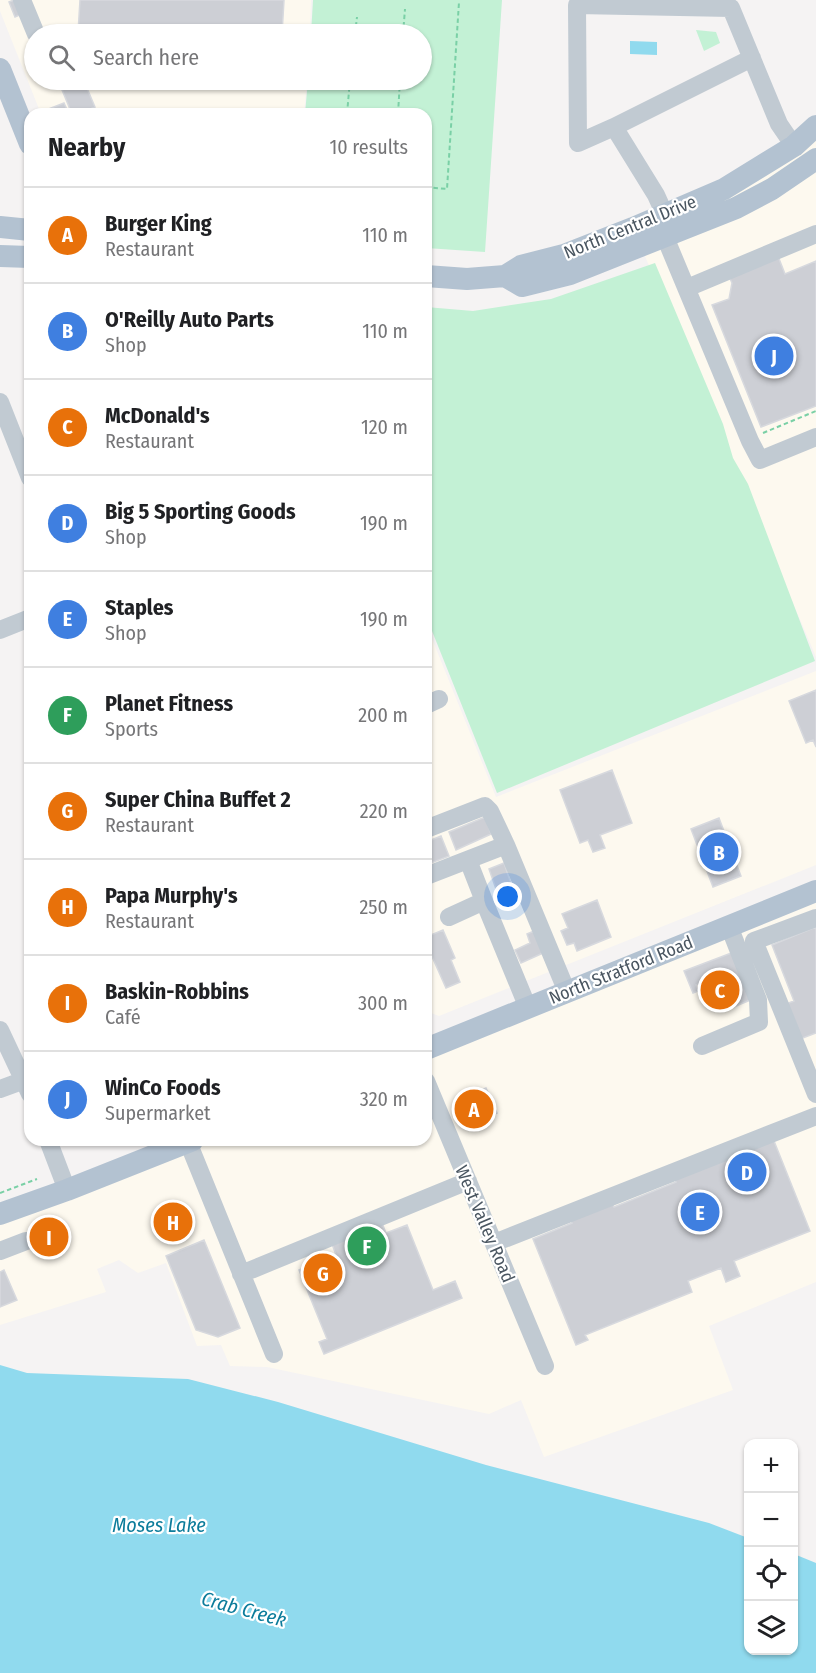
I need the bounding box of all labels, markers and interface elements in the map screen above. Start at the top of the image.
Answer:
search box [24,24,432,90]
icon: search [45,41,78,74]
text: Search here [93,44,199,71]
text: Nearby [48,132,125,163]
text: 10 results [329,135,408,159]
street label: North Central Drive [561,190,699,264]
text: Burger King [105,210,212,237]
text: A [62,223,73,247]
text: 110 m [362,223,408,247]
text: Restaurant [105,237,194,261]
text: O'Reilly Auto Parts [105,306,274,333]
text: B [62,319,73,343]
text: 110 m [362,319,408,343]
text: Shop [105,333,147,357]
pin: J [754,334,794,378]
text: McDonald's [105,402,210,429]
text: C [62,415,73,439]
text: 120 m [361,415,408,439]
text: Restaurant [105,429,194,453]
text: Big 5 Sporting Goods [105,498,296,525]
text: D [62,511,73,535]
text: 190 m [360,511,408,535]
text: Shop [105,525,147,549]
text: Staples [105,594,174,621]
text: E [63,607,72,631]
text: 190 m [360,607,408,631]
text: Shop [105,621,147,645]
text: Planet Fitness [105,690,233,717]
text: F [63,703,72,727]
text: 200 m [358,703,408,727]
text: Sports [105,717,158,741]
text: Super China Buffet 2 [105,786,291,813]
text: G [62,799,73,823]
text: 220 m [360,799,408,823]
text: Restaurant [105,813,194,837]
pin: B [700,830,738,874]
text: Papa Murphy's [105,882,238,909]
your location [493,882,522,911]
text: H [61,895,74,919]
text: 250 m [360,895,408,919]
text: Restaurant [105,909,194,933]
street label: North Stratford Road [546,931,696,1009]
pin: C [700,968,740,1012]
text: Baskin-Robbins [105,978,249,1005]
text: I [65,991,70,1015]
text: 300 m [358,991,408,1015]
text: Café [105,1005,141,1029]
text: WinCo Foods [105,1074,221,1101]
pin: A [454,1086,494,1132]
text: J [65,1087,70,1111]
text: 320 m [360,1087,408,1111]
text: Supermarket [105,1101,211,1125]
pin: D [728,1150,766,1194]
street label: West Valley Road [450,1162,520,1286]
pin: E [680,1190,720,1234]
pin: H [154,1200,192,1244]
pin: I [29,1214,68,1260]
pin: F [348,1224,386,1268]
pin: G [304,1250,342,1296]
map controls [744,1439,798,1655]
button: + [744,1439,798,1493]
button: − [744,1493,798,1547]
water label: Moses Lake [112,1513,206,1537]
button: locate [744,1547,798,1601]
water label: Crab Creek [199,1586,289,1632]
button: layers [744,1601,798,1655]

